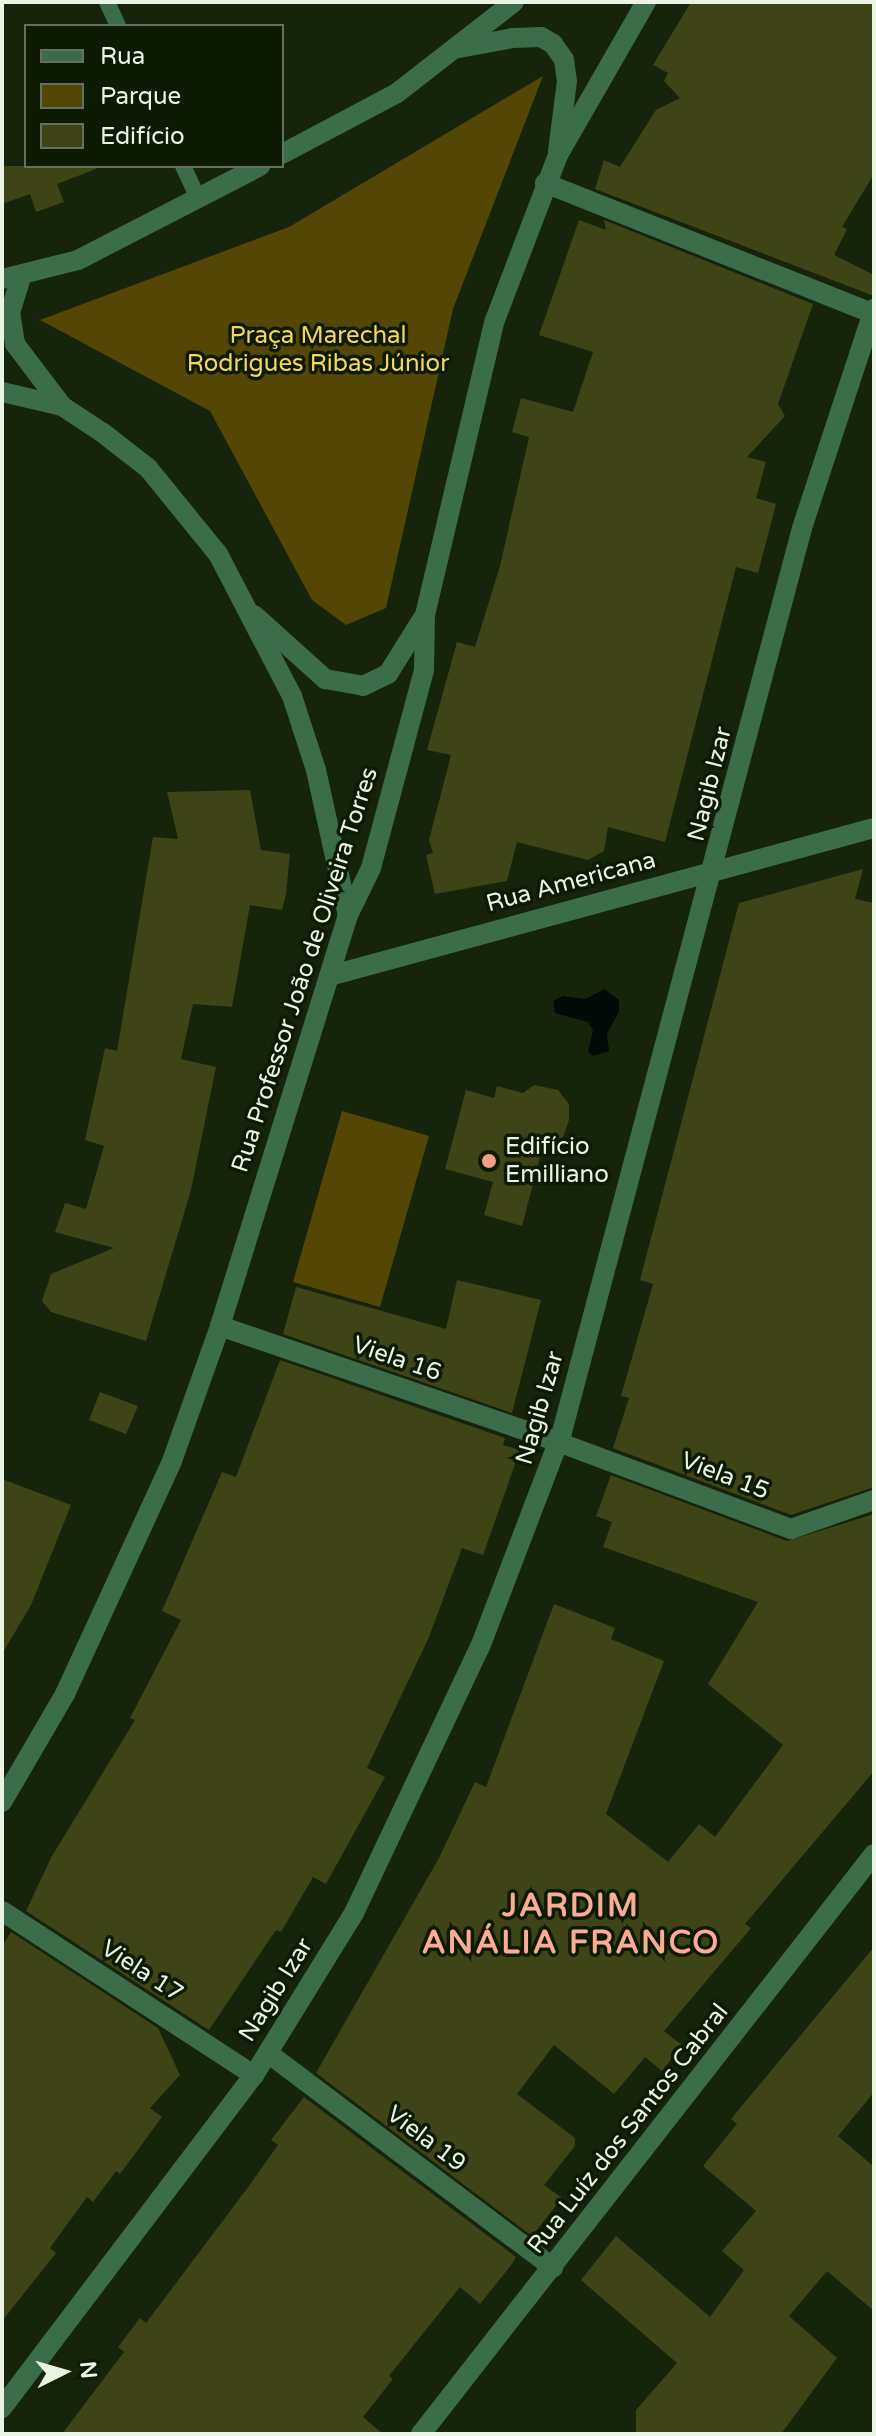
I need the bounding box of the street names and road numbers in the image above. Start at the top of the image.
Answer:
street label: Nagib Izar [682,724,738,844]
street label: Rua Professor João de Oliveira Torres [226,764,384,1176]
street label: Rua Americana [483,846,659,918]
street label: Viela 16 [349,1330,445,1388]
street label: Nagib Izar [510,1348,570,1468]
street label: Viela 15 [677,1446,773,1506]
street label: Nagib Izar [233,1933,319,2047]
street label: Viela 17 [96,1934,188,2008]
street label: Rua Luíz dos Santos Cabral [521,1998,735,2260]
street label: Viela 19 [381,2100,471,2178]

